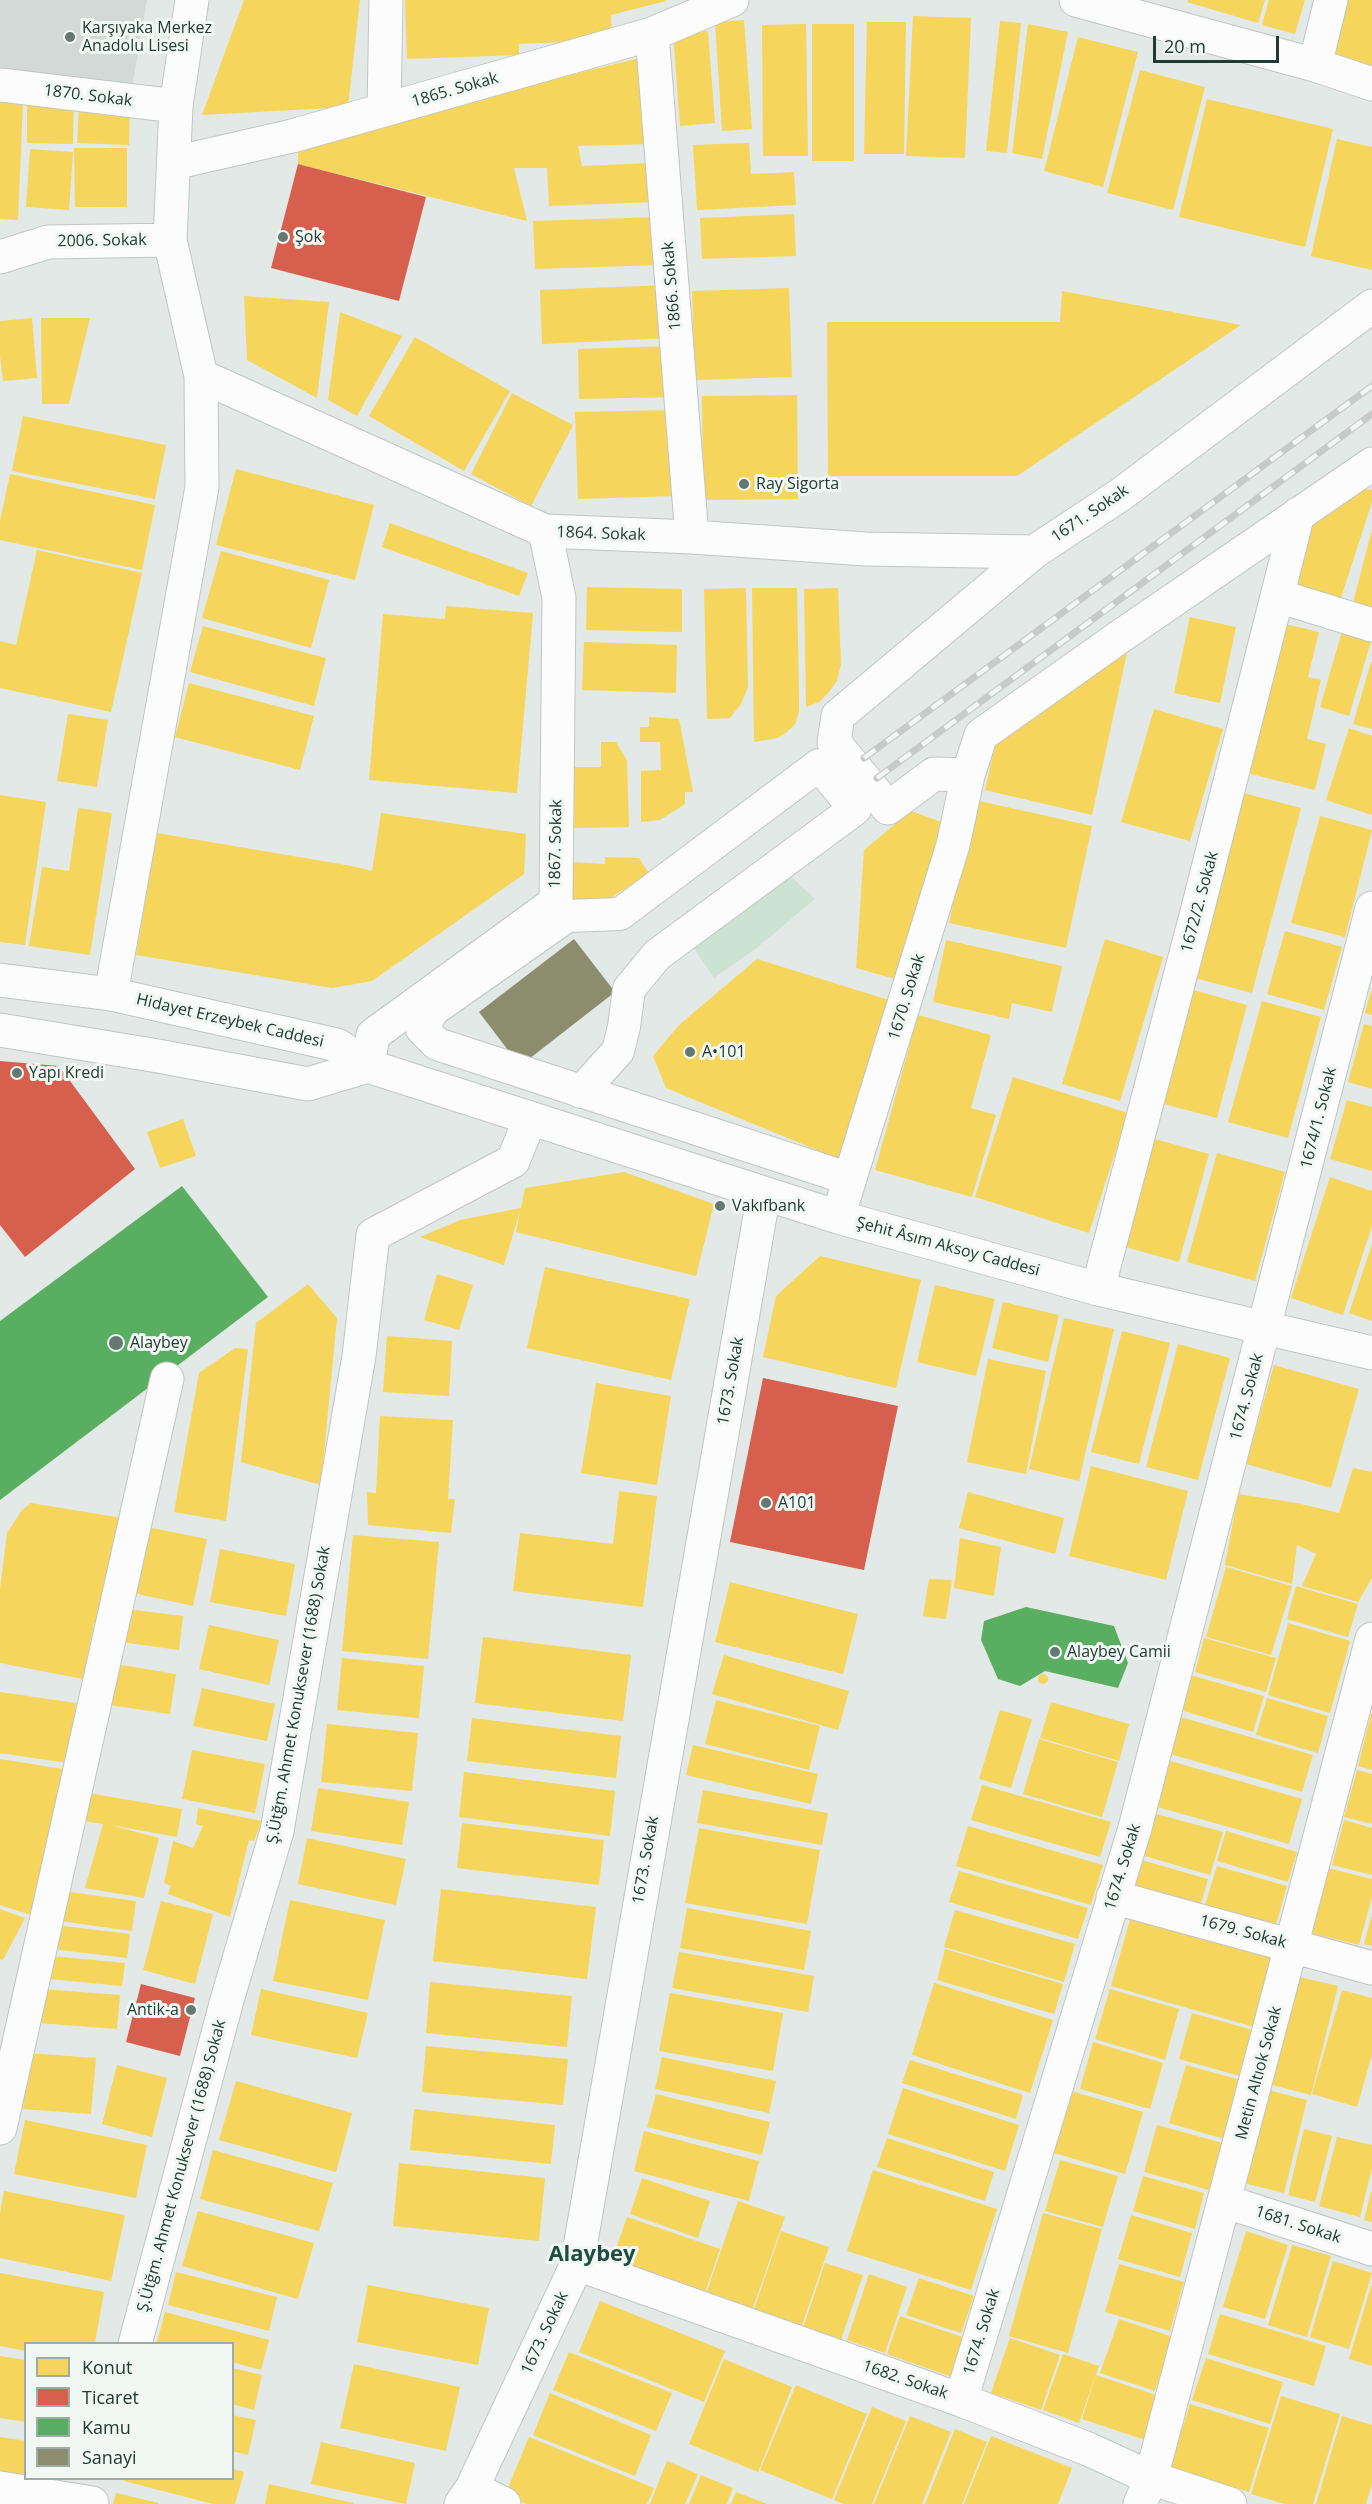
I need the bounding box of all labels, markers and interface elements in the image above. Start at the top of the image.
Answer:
place label: Karşıyaka Merkez Anadolu Lisesi [82,18,212,56]
scale bar [1156,24,1282,62]
marker: Karşıyaka Merkez Anadolu Lisesi [63,30,77,44]
text: 20 m [1164,34,1206,58]
street label: 1865. Sokak [410,68,500,112]
street label: 1870. Sokak [43,81,133,111]
place label: Şok [295,227,322,247]
marker: Şok [276,230,290,244]
street label: 2006. Sokak [57,231,147,251]
street label: 1866. Sokak [659,241,685,331]
place label: Ray Sigorta [756,474,839,494]
marker: Ray Sigorta [737,477,751,491]
street label: 1671. Sokak [1048,481,1132,547]
street label: 1864. Sokak [556,523,646,545]
street label: 1867. Sokak [546,799,566,889]
street label: 1672/2. Sokak [1177,849,1223,955]
street label: 1670. Sokak [885,952,929,1042]
street label: Hidayet Erzeybek Caddesi [134,990,326,1052]
place label: A•101 [702,1042,746,1062]
marker: A•101 [683,1045,697,1059]
place label: Yapı Kredi [29,1063,104,1083]
street label: 1674/1. Sokak [1297,1065,1341,1171]
marker: Yapı Kredi [10,1066,24,1080]
place label: Vakıfbank [732,1196,805,1216]
marker: Vakıfbank [713,1199,727,1213]
street label: Şehit Âsım Aksoy Caddesi [854,1213,1042,1281]
place label: Alaybey [130,1333,188,1353]
marker: Alaybey [107,1334,125,1352]
street label: 1673. Sokak [714,1335,748,1427]
street label: 1674. Sokak [1226,1352,1268,1442]
place label: A101 [778,1493,816,1513]
marker: A101 [759,1496,773,1510]
street label: Ş.Ütğm. Ahmet Konuksever (1688) Sokak [263,1545,335,1845]
place label: Alaybey Camii [1067,1642,1171,1662]
marker: Alaybey Camii [1048,1645,1062,1659]
street label: 1673. Sokak [629,1814,663,1906]
street label: 1674. Sokak [1101,1822,1145,1912]
street label: 1679. Sokak [1198,1911,1288,1953]
place label: Antik-a [127,2000,179,2020]
marker: Antik-a [184,2003,198,2017]
street label: Metin Altıok Sokak [1232,2004,1286,2142]
street label: Ş.Ütğm. Ahmet Konuksever (1688) Sokak [134,2018,230,2314]
street label: 1681. Sokak [1253,2202,1343,2248]
district label: Alaybey [548,2242,636,2268]
street label: 1674. Sokak [960,2287,1004,2377]
street label: 1673. Sokak [517,2289,573,2377]
legend [24,2342,234,2480]
text: Konut [82,2355,132,2379]
street label: 1682. Sokak [860,2356,950,2404]
text: Ticaret [82,2385,139,2409]
text: Kamu [82,2415,131,2439]
text: Sanayi [82,2445,136,2469]

